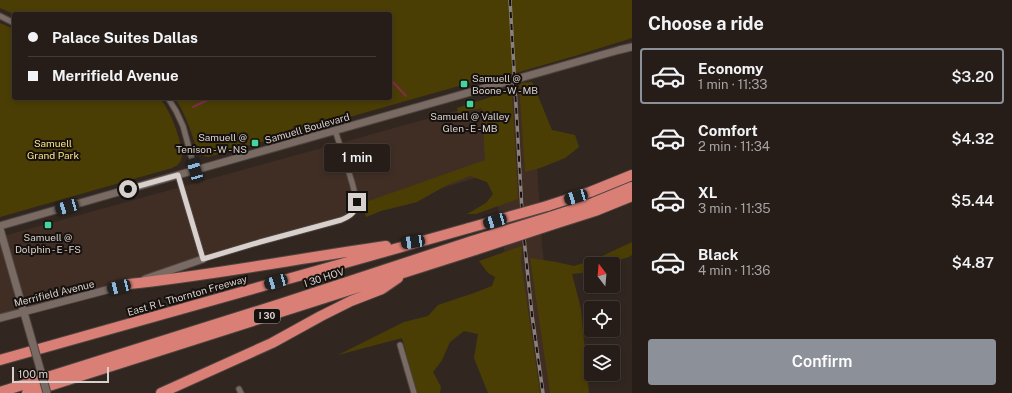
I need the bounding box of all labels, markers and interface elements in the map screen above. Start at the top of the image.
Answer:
text: Choose a ride [648,13,764,34]
text: Palace Suites Dallas [52,29,198,46]
icon: car [650,58,686,94]
text: Economy [698,60,763,77]
text: Merrifield Avenue [52,67,179,84]
text: $3.20 [951,68,994,85]
place label: Samuell @ Boone - W - MB [472,72,538,96]
text: 1 min · 11:33 [698,77,768,92]
marker: Samuell @ Boone - W - MB [459,79,469,89]
marker: Samuell @ Valley Glen - E - MB [465,99,475,109]
street label: Samuell Boulevard [263,110,351,146]
place label: Samuell @ Valley Glen - E - MB [430,110,510,134]
icon: car [650,120,686,156]
text: Comfort [698,122,758,139]
text: $4.32 [952,130,994,147]
place label: Samuell @ Tenison - W - NS [176,131,247,155]
park label: Samuell Grand Park [27,137,79,161]
marker: Samuell @ Tenison - W - NS [250,138,260,148]
text: 2 min · 11:34 [698,139,770,154]
callout: 1 min [324,144,390,172]
text: 1 min [342,150,372,165]
car [186,157,204,183]
route start [119,180,137,198]
icon: car [650,182,686,218]
text: XL [698,184,717,201]
car [563,188,589,206]
text: $5.44 [951,192,994,209]
route end [348,193,366,211]
car [54,198,80,216]
text: 3 min · 11:35 [698,201,771,216]
car [482,212,508,230]
marker: Samuell @ Dolphin - E - FS [43,220,53,230]
place label: Samuell @ Dolphin - E - FS [15,231,81,255]
car [400,234,426,250]
icon: car [650,244,686,280]
text: Black [698,246,738,263]
text: $4.87 [952,254,994,271]
north arrow [584,257,620,293]
map controls [584,257,620,381]
text: 4 min · 11:36 [698,263,770,278]
street label: I 30 HOV [302,265,346,289]
street label: East R L Thornton Freeway [126,272,249,318]
car [263,273,289,291]
street label: Merrifield Avenue [13,277,96,309]
car [106,278,132,296]
button: locate [584,301,620,337]
road number: I 30 [254,309,280,323]
button: Confirm [648,339,996,385]
button: layers [584,345,620,381]
scale bar [12,365,109,384]
text: 100 m [18,368,48,380]

